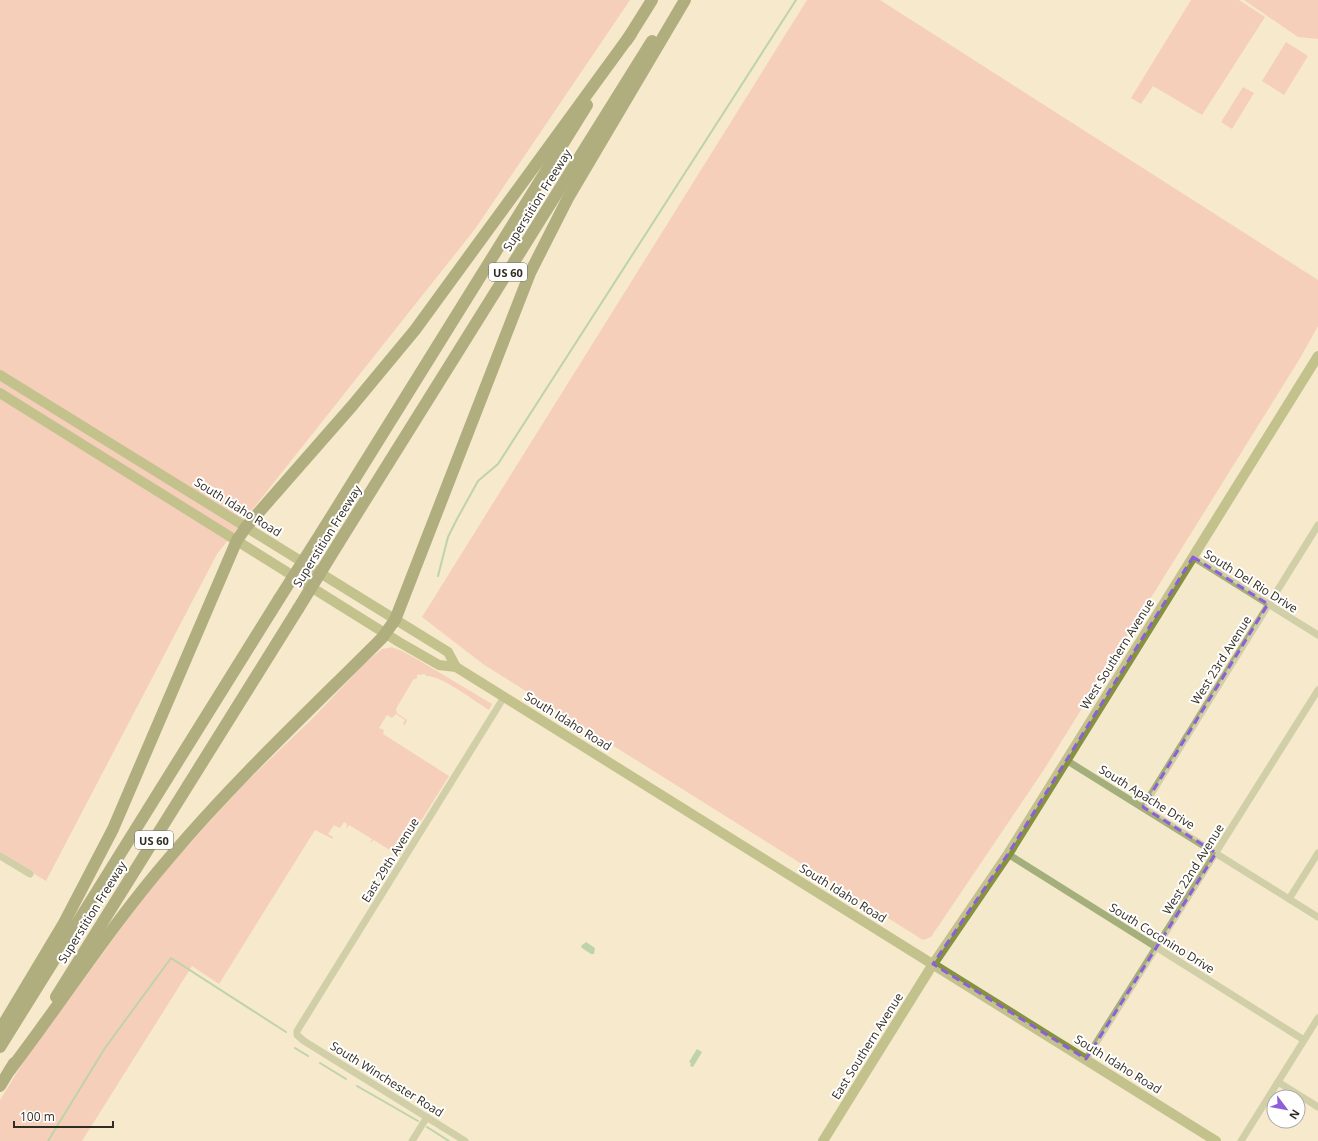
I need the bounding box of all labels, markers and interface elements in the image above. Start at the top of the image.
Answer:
street label: Superstition Freeway [499,145,576,254]
road number: US 60 [489,263,527,281]
street label: South Idaho Road [191,473,285,541]
street label: Superstition Freeway [289,481,366,590]
street label: South Del Rio Drive [1201,545,1301,617]
street label: West Southern Avenue [1076,595,1158,713]
street label: West 23rd Avenue [1187,612,1255,708]
street label: South Idaho Road [521,687,615,755]
street label: South Apache Drive [1096,761,1198,833]
street label: East 29th Avenue [357,814,423,906]
street label: West 22nd Avenue [1158,820,1228,918]
road number: US 60 [135,831,173,849]
street label: Superstition Freeway [54,857,131,966]
street label: South Idaho Road [796,859,890,927]
street label: South Coconino Drive [1106,899,1218,977]
street label: East Southern Avenue [827,989,907,1103]
street label: South Idaho Road [1071,1030,1165,1098]
street label: South Winchester Road [327,1037,447,1121]
north arrow [1266,1089,1306,1129]
scale bar [14,1103,113,1129]
text: N [1286,1107,1304,1122]
text: 100 m [20,1108,55,1125]

